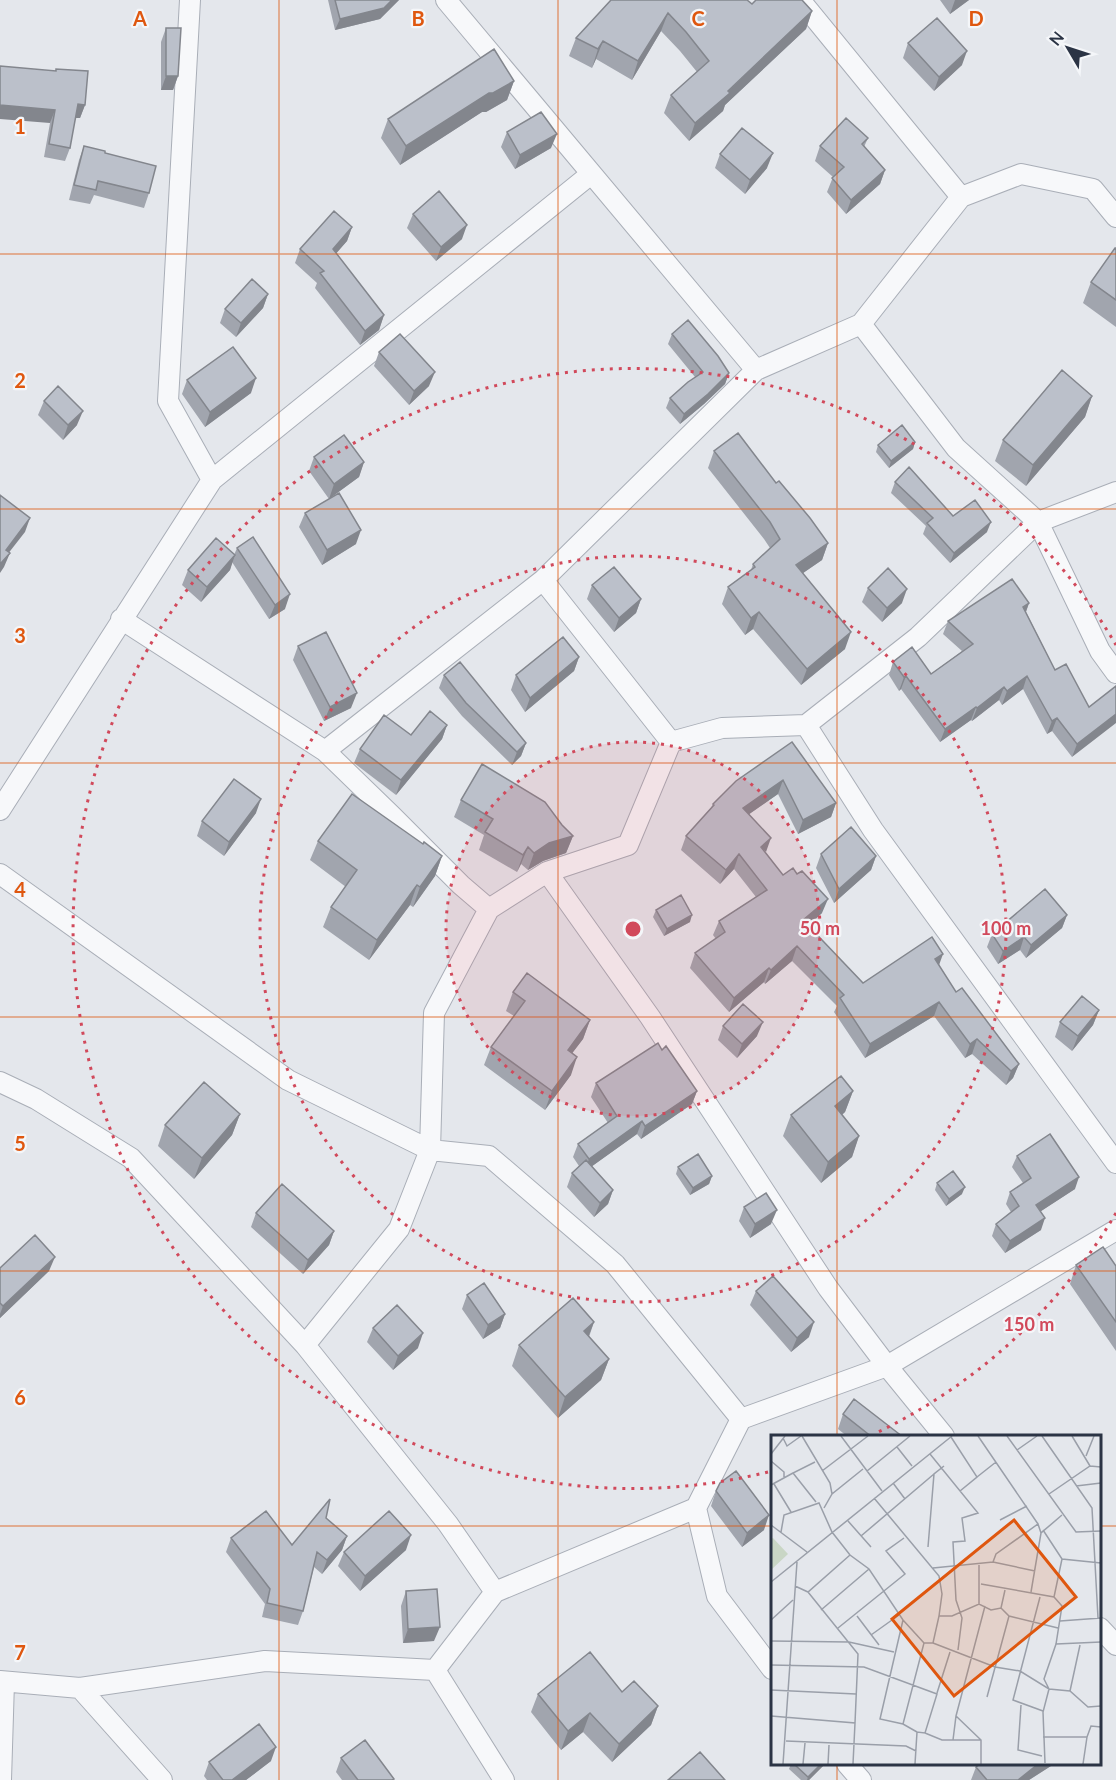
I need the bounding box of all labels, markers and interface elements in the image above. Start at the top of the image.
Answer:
text: A [132,6,147,30]
text: B [411,6,425,30]
text: C [691,6,705,30]
text: D [968,6,984,30]
north arrow [1038,18,1098,78]
text: N [1045,27,1067,49]
text: 1 [14,114,26,138]
text: 2 [14,368,26,392]
text: 3 [14,623,26,647]
text: 4 [14,877,26,901]
text: 50 m [800,917,840,939]
text: 100 m [981,917,1031,939]
centre of rings [623,919,643,939]
text: 5 [14,1131,26,1155]
text: 150 m [1004,1313,1054,1335]
text: 6 [14,1385,26,1409]
inset map [771,1435,1101,1765]
text: 7 [14,1640,26,1664]

